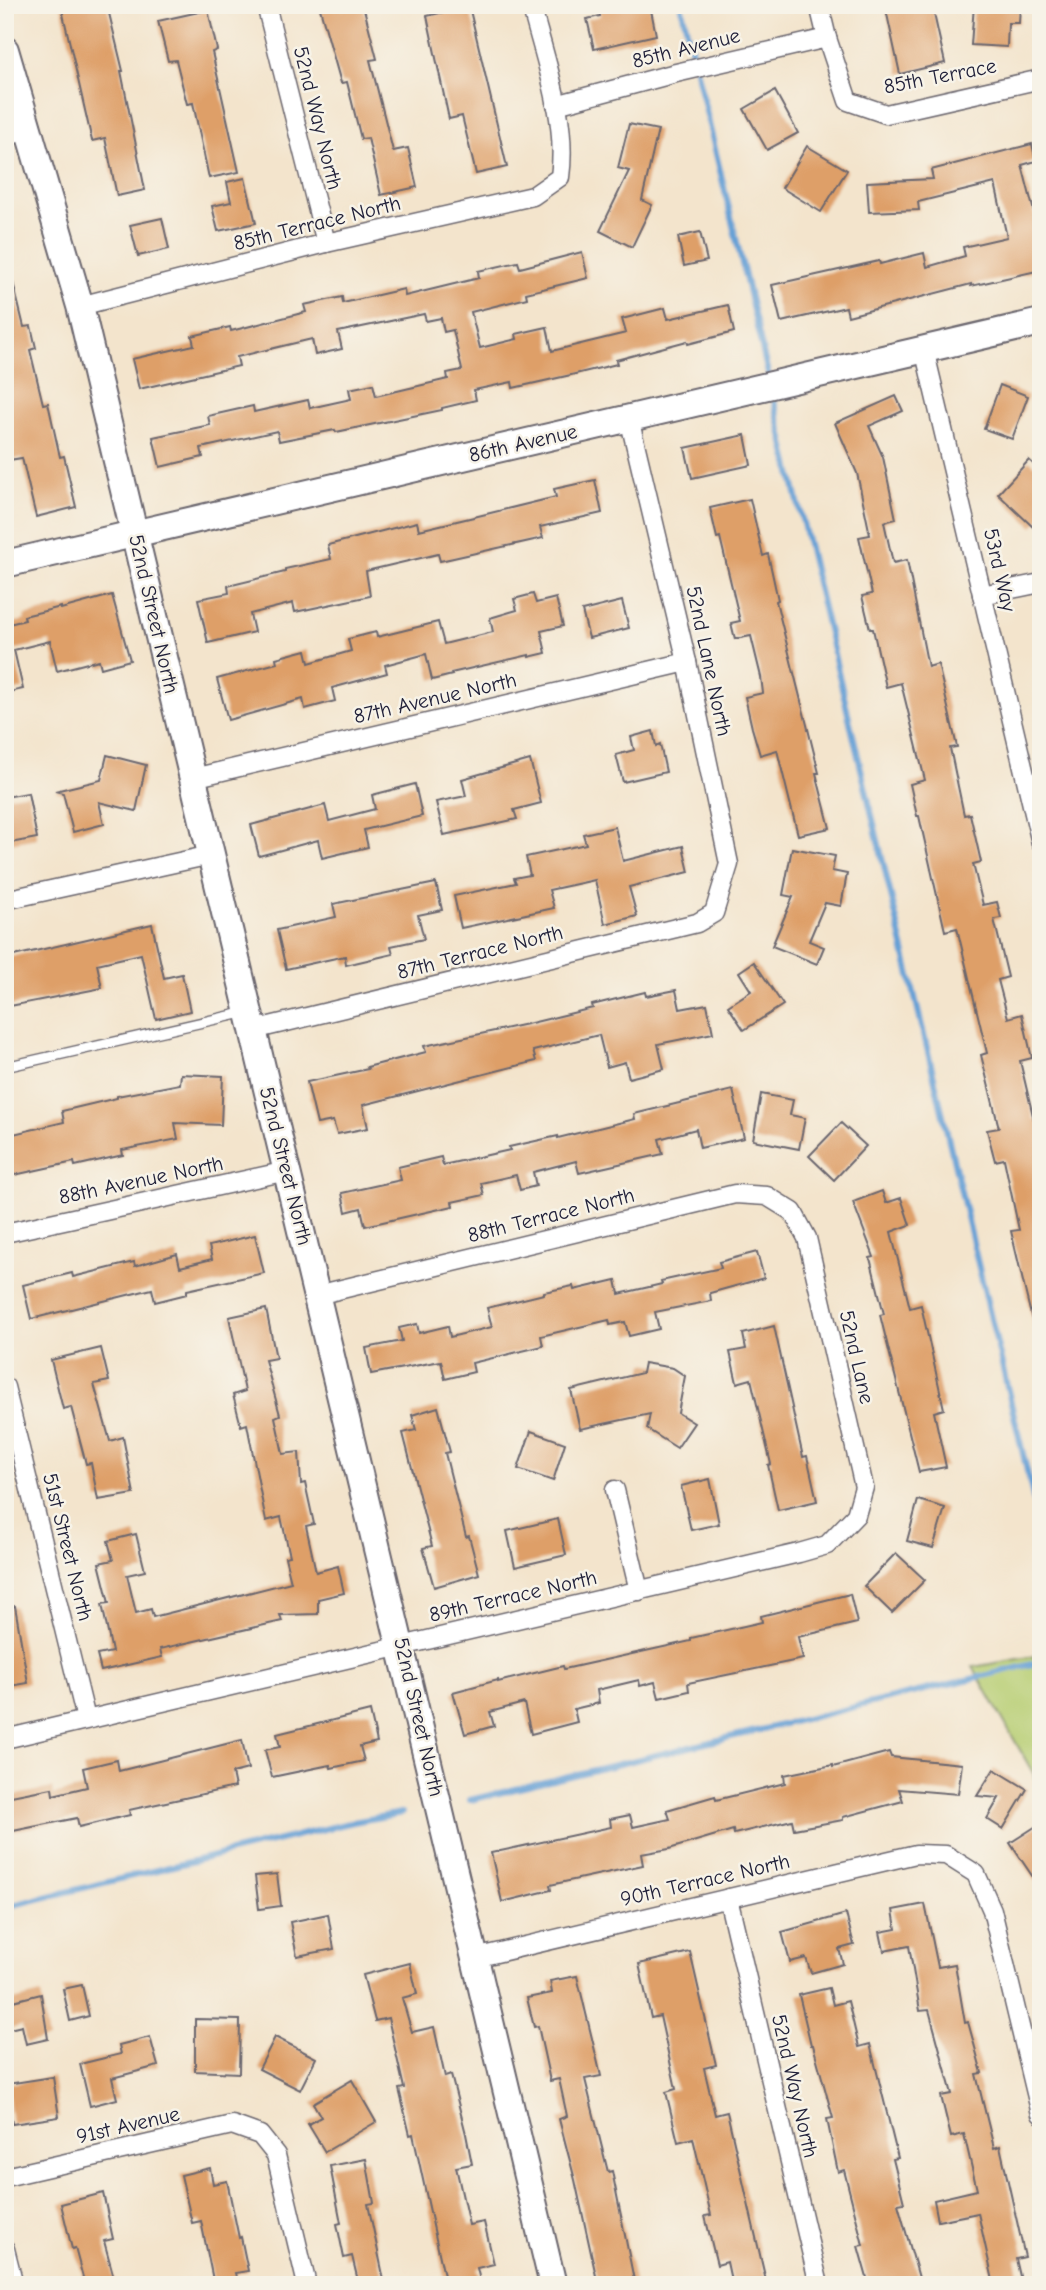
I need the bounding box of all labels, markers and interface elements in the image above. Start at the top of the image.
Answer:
street label: 85th Avenue [630,23,742,73]
street label: 52nd Way North [289,44,347,192]
street label: 85th Terrace [882,53,998,99]
street label: 85th Terrace North [231,191,403,255]
street label: 86th Avenue [467,419,579,467]
street label: 53rd Way [979,526,1021,615]
street label: 52nd Street North [124,532,184,696]
street label: 52nd Lane North [681,584,737,738]
street label: 87th Avenue North [351,668,519,728]
street label: 87th Terrace North [395,920,565,984]
street label: 52nd Street North [255,1084,317,1248]
street label: 88th Avenue North [57,1151,225,1209]
street label: 88th Terrace North [465,1183,637,1247]
street label: 52nd Lane [835,1308,879,1406]
street label: 51st Street North [38,1471,98,1623]
street label: 89th Terrace North [427,1565,599,1627]
street label: 52nd Street North [389,1635,449,1799]
street label: 90th Terrace North [618,1849,792,1911]
street label: 52nd Way North [767,2012,823,2160]
street label: 91st Avenue [74,2101,182,2149]

